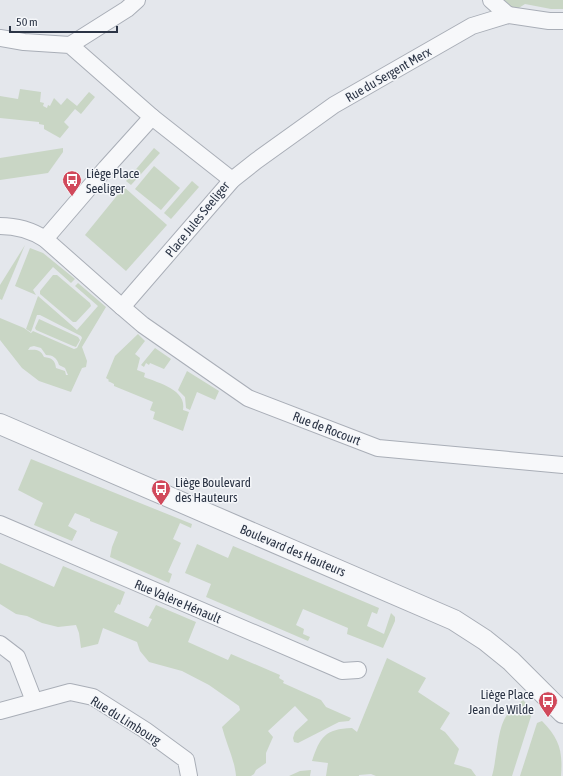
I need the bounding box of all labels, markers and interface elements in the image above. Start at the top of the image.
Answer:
scale bar [10,8,117,34]
text: 50 m [16,15,38,29]
street label: Rue du Sergent Merx [343,44,434,105]
place label: Liège Place Seeliger [86,166,140,196]
bus stop icon: Liège Place Seeliger [61,169,83,197]
street label: Place Jules Seeliger [162,178,233,260]
street label: Rue de Rocourt [291,409,363,448]
place label: Liège Boulevard des Hauteurs [175,475,251,505]
bus stop icon: Liège Boulevard des Hauteurs [150,478,172,506]
street label: Boulevard des Hauteurs [238,521,348,580]
street label: Rue Valère Hénault [132,576,224,627]
place label: Liège Place Jean de Wilde [468,687,534,717]
bus stop icon: Liège Place Jean de Wilde [537,690,559,718]
street label: Rue du Limbourg [88,693,164,748]

